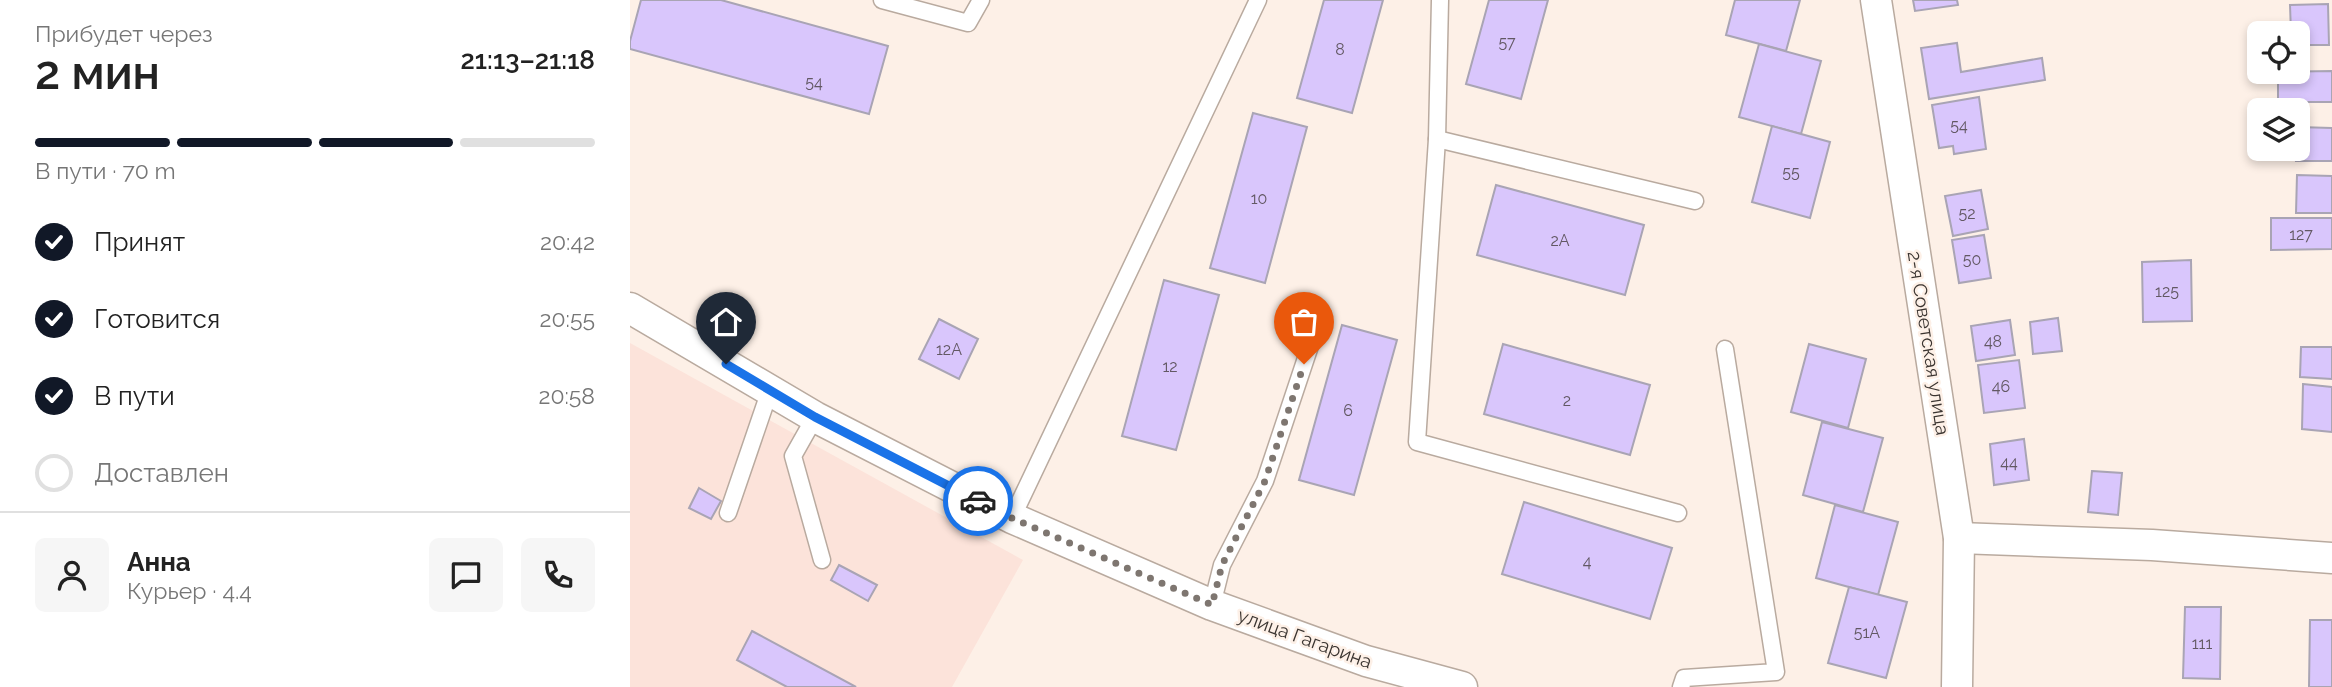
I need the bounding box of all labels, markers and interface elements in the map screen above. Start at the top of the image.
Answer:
text: Прибудет через [35,20,213,47]
map controls [2247,21,2310,161]
button: locate [2247,21,2310,84]
house number: 57 [1498,33,1516,52]
house number: 8 [1335,40,1345,59]
text: 21:13–21:18 [461,45,595,75]
text: 2 мин [35,46,160,100]
house number: 54 [805,73,823,92]
button: layers [2247,98,2310,161]
house number: 54 [1950,116,1968,135]
text: В пути · 70 m [35,157,176,184]
house number: 55 [1782,163,1800,182]
house number: 10 [1251,189,1267,208]
house number: 52 [1958,204,1976,223]
icon: check [35,223,73,261]
house number: 127 [2289,225,2313,244]
text: Принят [94,227,185,257]
text: 20:42 [540,228,595,255]
house number: 2А [1550,231,1570,250]
street label: 2-я Советская улица [1904,249,1954,437]
house number: 50 [1963,250,1981,269]
house number: 125 [2155,282,2179,301]
pin [696,292,756,364]
pin [1274,292,1334,364]
icon: check [35,300,73,338]
icon: home [707,303,745,341]
icon: bag [1285,303,1323,341]
text: Готовится [94,304,220,334]
text: 20:55 [540,305,595,332]
house number: 48 [1984,332,2002,351]
house number: 12А [936,340,962,359]
house number: 12 [1162,357,1178,376]
icon: check [35,377,73,415]
house number: 46 [1992,377,2010,396]
text: В пути [94,381,175,411]
text: 20:58 [538,382,595,409]
house number: 2 [1563,391,1571,410]
house number: 6 [1343,401,1353,420]
house number: 44 [2000,453,2018,472]
text: Доставлен [94,458,229,488]
courier [943,466,1013,536]
icon: car [959,482,997,520]
button: person [35,538,109,612]
button: chat [429,538,503,612]
button: phone [521,538,595,612]
text: Анна [127,547,191,577]
house number: 4 [1583,552,1592,571]
text: Курьер · 4.4 [127,577,252,604]
street label: улица Гагарина [1235,604,1375,672]
house number: 51А [1854,623,1880,642]
house number: 111 [2192,634,2212,653]

